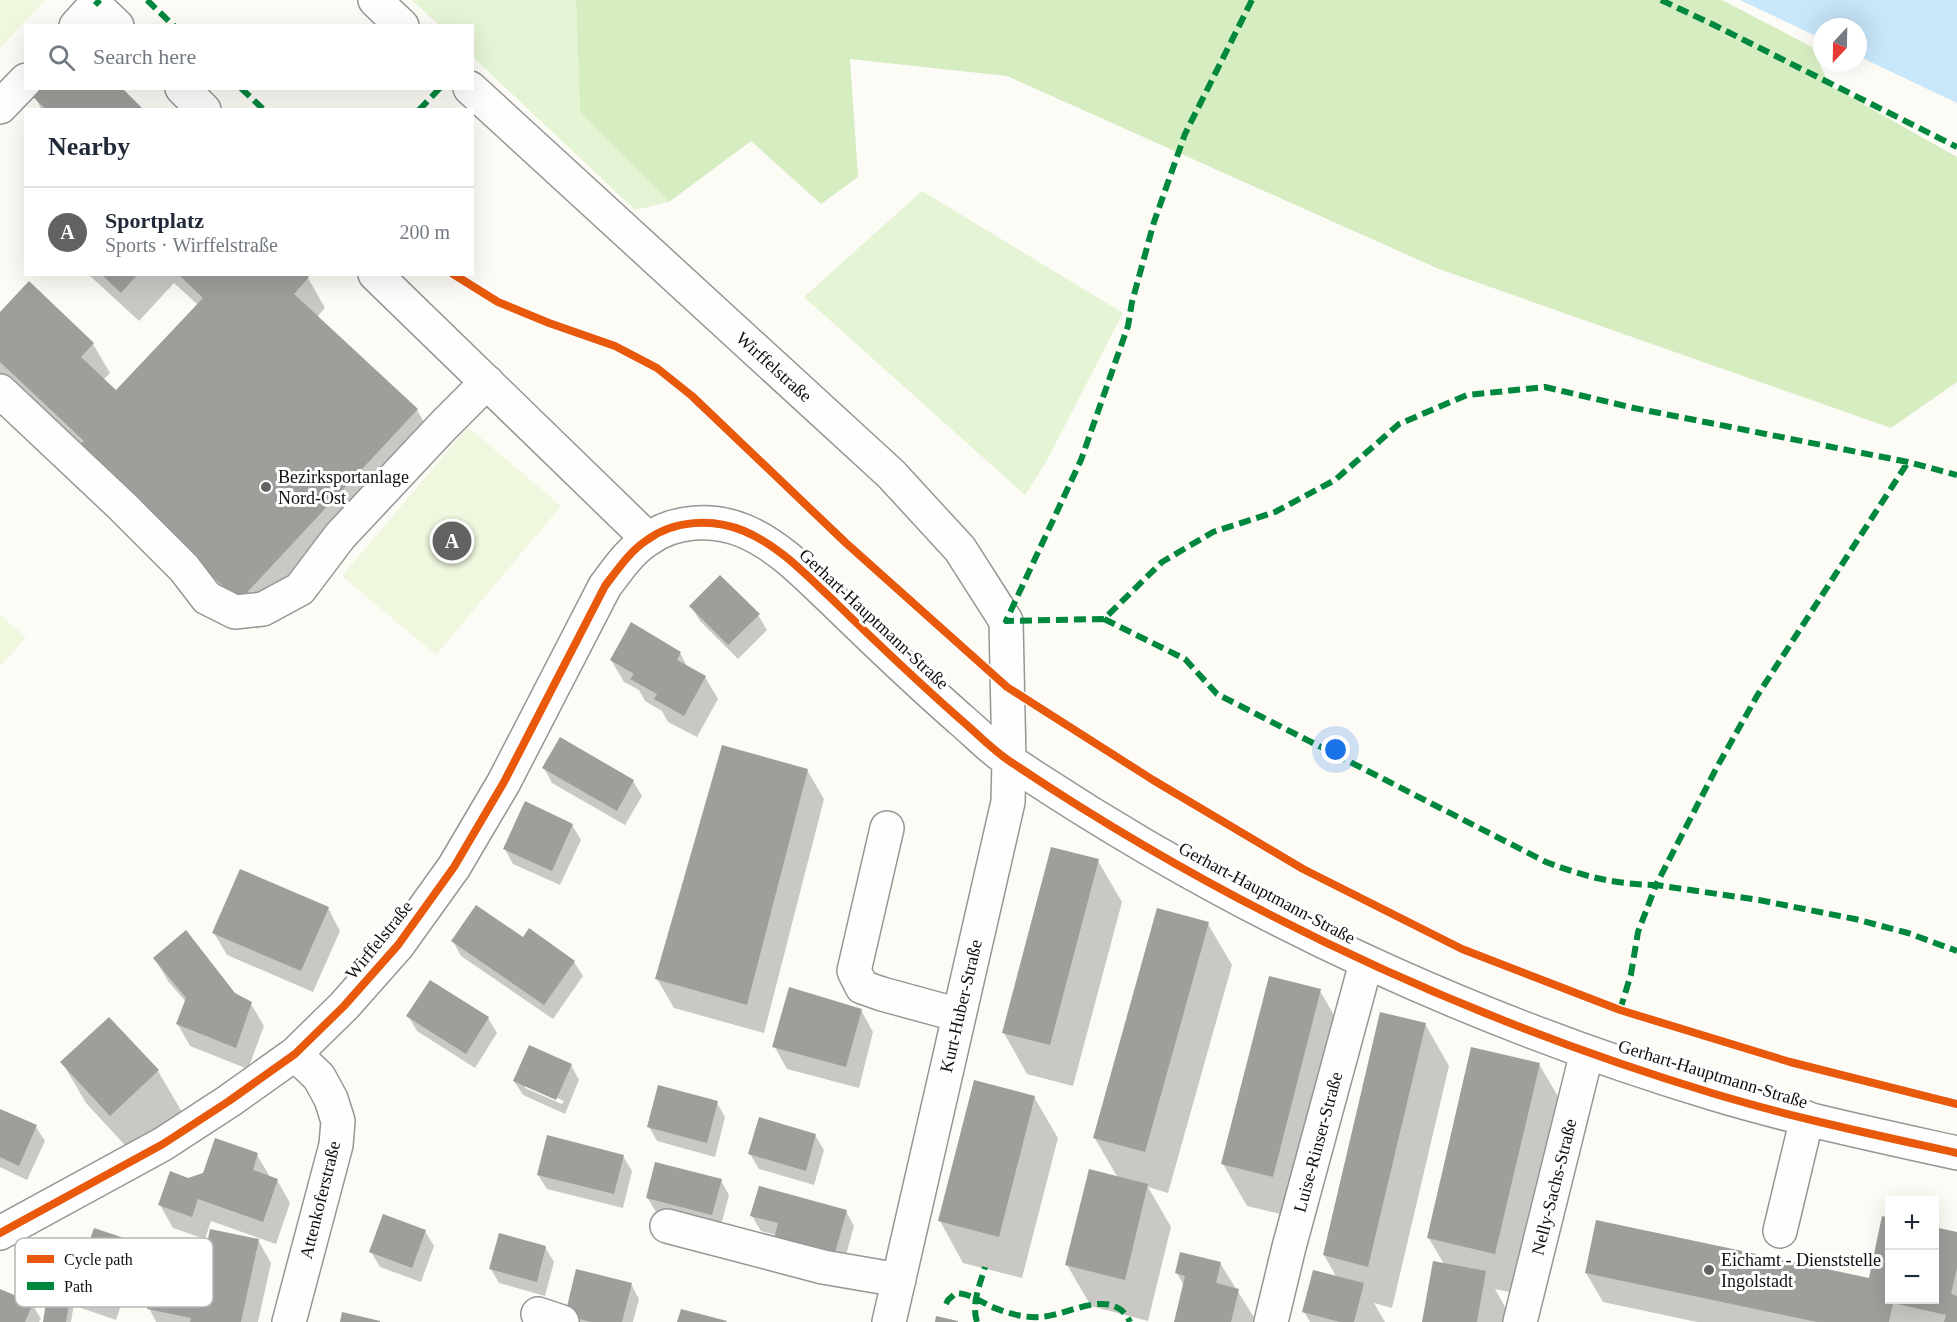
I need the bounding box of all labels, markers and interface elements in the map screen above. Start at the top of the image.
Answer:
north arrow [1813,18,1867,72]
search box [24,24,474,90]
icon: search [45,41,78,74]
text: Search here [93,44,196,69]
text: Nearby [48,132,130,161]
text: Sportplatz [105,208,204,233]
text: A [60,221,75,243]
text: 200 m [399,221,450,243]
text: Sports · Wirffelstraße [105,234,278,256]
street label: Wirffelstraße [732,328,816,406]
place label: Bezirksportanlage Nord-Ost [278,467,409,508]
marker: Bezirksportanlage Nord-Ost [259,480,273,494]
pin: A [432,518,472,564]
street label: Gerhart-Hauptmann-Straße [795,545,953,693]
your location [1321,735,1350,764]
street label: Gerhart-Hauptmann-Straße [1175,838,1359,948]
street label: Wirffelstraße [341,897,417,983]
street label: Kurt-Huber-Straße [936,938,986,1074]
street label: Gerhart-Hauptmann-Straße [1616,1036,1810,1112]
street label: Luise-Rinser-Straße [1290,1070,1346,1214]
street label: Nelly-Sachs-Straße [1527,1117,1581,1257]
street label: Attenkoferstraße [296,1139,344,1261]
map controls [1885,1196,1939,1304]
button: + [1885,1196,1939,1250]
legend [15,1238,213,1307]
place label: Eichamt - Dienststelle Ingolstadt [1721,1250,1881,1291]
button: − [1885,1250,1939,1304]
text: Cycle path [64,1251,133,1269]
marker: Eichamt - Dienststelle Ingolstadt [1702,1263,1716,1277]
text: Path [64,1278,92,1295]

